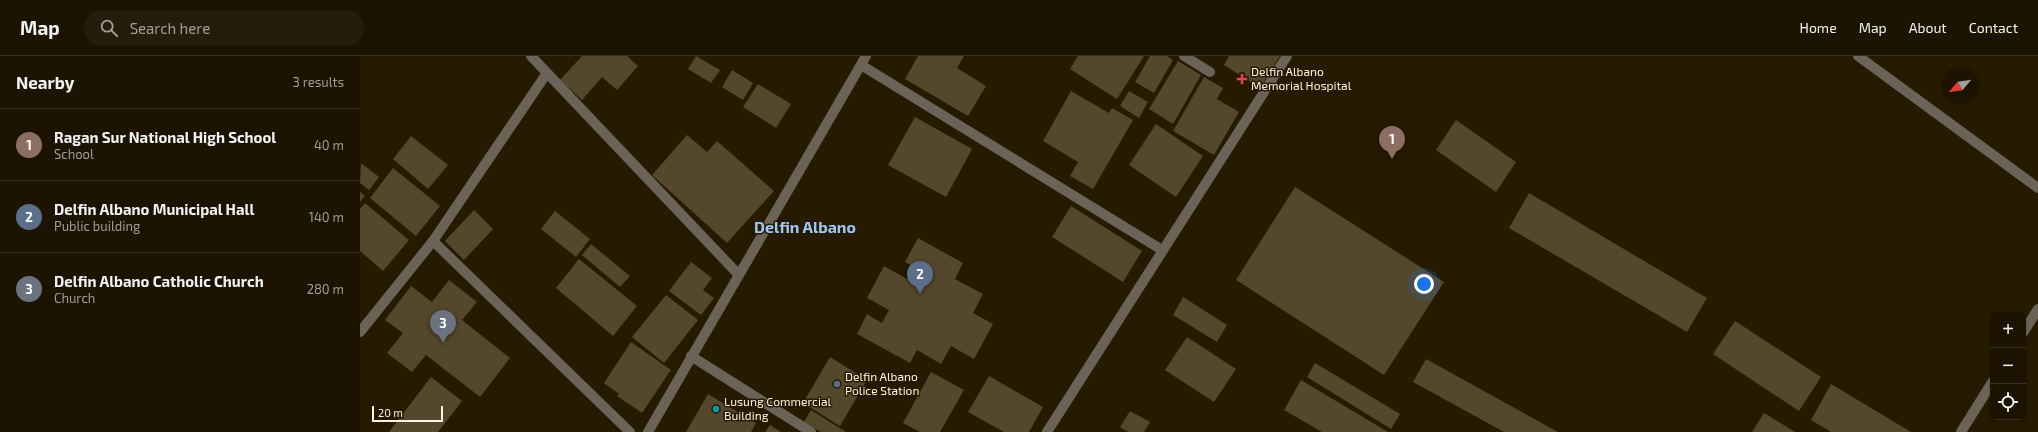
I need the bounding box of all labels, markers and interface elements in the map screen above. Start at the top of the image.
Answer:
search box [84,10,364,46]
text: Map [20,16,60,39]
icon: search [98,17,120,39]
text: Search here [130,19,210,37]
text: Home [1800,19,1837,36]
text: Map [1859,19,1887,36]
text: About [1909,19,1947,36]
text: Contact [1969,19,2018,36]
place label: Delfin Albano Memorial Hospital [1251,64,1352,92]
north arrow [1942,68,1978,104]
text: Nearby [16,72,74,92]
marker: Delfin Albano Memorial Hospital [1236,73,1248,85]
text: 3 results [293,74,344,90]
pin: 1 [1379,126,1405,159]
text: Ragan Sur National High School [54,128,276,146]
text: 1 [26,137,32,153]
text: 40 m [314,137,344,153]
text: School [54,146,94,162]
text: Delfin Albano Municipal Hall [54,200,254,218]
text: 2 [25,209,33,225]
text: 140 m [309,209,344,225]
district label: Delfin Albano [754,217,856,236]
text: Public building [54,218,140,234]
pin: 2 [907,261,933,294]
text: Delfin Albano Catholic Church [54,272,264,290]
your location [1414,274,1434,294]
text: 3 [25,281,33,297]
text: 280 m [307,281,344,297]
text: Church [54,290,95,306]
pin: 3 [430,310,456,343]
map controls [1990,312,2026,420]
button: + [1990,312,2026,348]
button: − [1990,348,2026,384]
place label: Delfin Albano Police Station [845,369,919,397]
marker: Delfin Albano Police Station [832,379,842,389]
button: locate [1990,384,2026,420]
place label: Lusung Commercial Building [724,394,832,422]
scale bar [372,404,443,423]
marker: Lusung Commercial Building [711,404,721,414]
text: 20 m [378,406,403,419]

